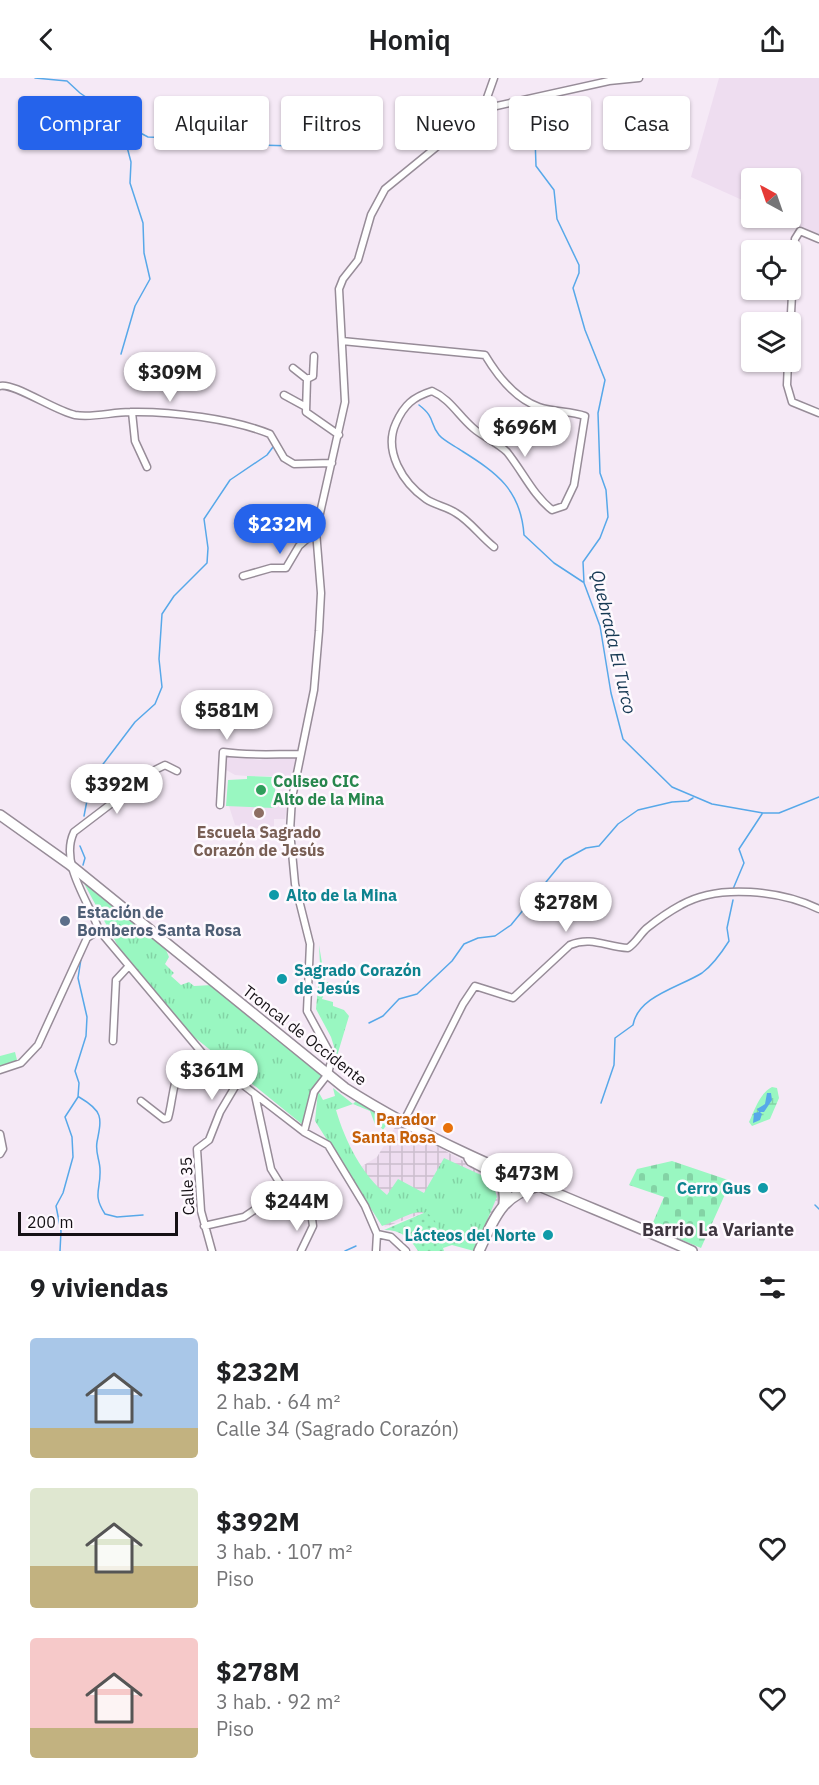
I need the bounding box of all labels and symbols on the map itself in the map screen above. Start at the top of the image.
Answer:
north arrow [741,168,801,228]
pin: $309M [128,352,212,403]
pin: $696M [483,407,567,458]
pin: $232M [238,504,322,555]
water label: Quebrada El Turco [586,568,642,716]
pin: $581M [185,690,269,741]
pin: $392M [75,764,159,815]
place label: Coliseo CIC Alto de la Mina [273,771,384,809]
marker: Coliseo CIC Alto de la Mina [254,783,268,797]
marker: Escuela Sagrado Corazón de Jesús [252,806,266,820]
place label: Escuela Sagrado Corazón de Jesús [193,822,325,860]
pin: $278M [524,882,608,933]
place label: Alto de la Mina [286,885,397,905]
marker: Alto de la Mina [267,888,281,902]
place label: Estación de Bomberos Santa Rosa [77,902,241,940]
marker: Estación de Bomberos Santa Rosa [58,914,72,928]
place label: Sagrado Corazón de Jesús [294,960,421,998]
marker: Sagrado Corazón de Jesús [275,972,289,986]
street label: Troncal de Occidente [239,980,371,1090]
pin: $361M [170,1050,254,1101]
place label: Parador Santa Rosa [352,1109,437,1147]
marker: Parador Santa Rosa [441,1121,455,1135]
pin: $473M [485,1153,569,1204]
street label: Calle 35 [175,1156,199,1216]
place label: Cerro Gus [677,1178,751,1198]
pin: $244M [255,1181,339,1232]
marker: Cerro Gus [756,1181,770,1195]
scale bar [18,1209,178,1236]
district label: Barrio La Variante [642,1218,794,1241]
place label: Lácteos del Norte [405,1225,536,1245]
marker: Lácteos del Norte [541,1228,555,1242]

